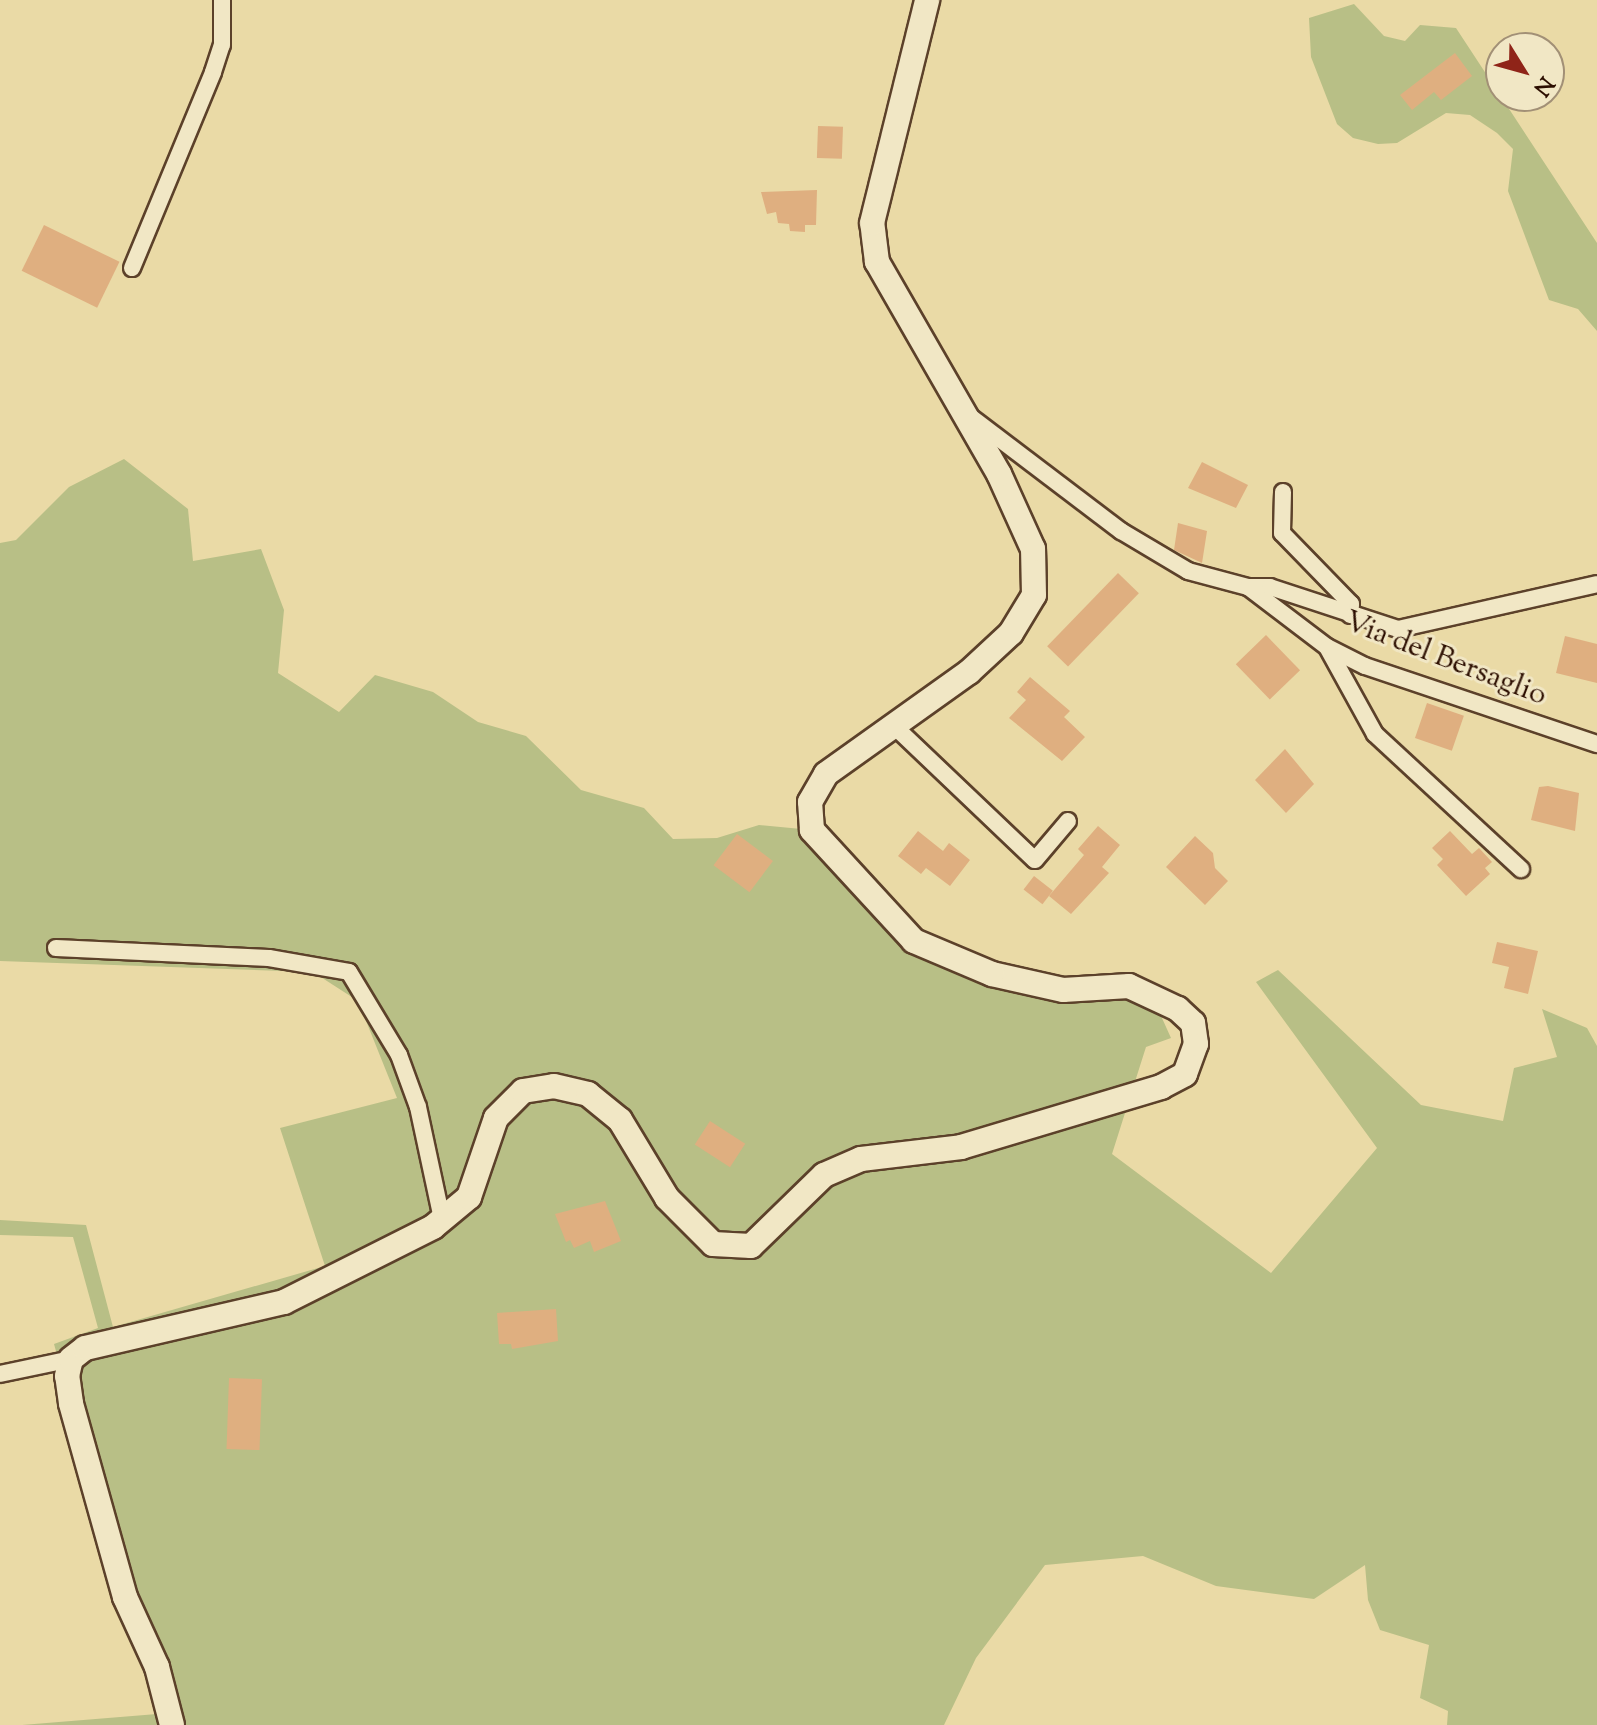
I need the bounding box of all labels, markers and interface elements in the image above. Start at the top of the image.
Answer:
north arrow [1485,32,1565,112]
text: N [1525,69,1561,102]
street label: Via del Bersaglio [1339,605,1551,715]

